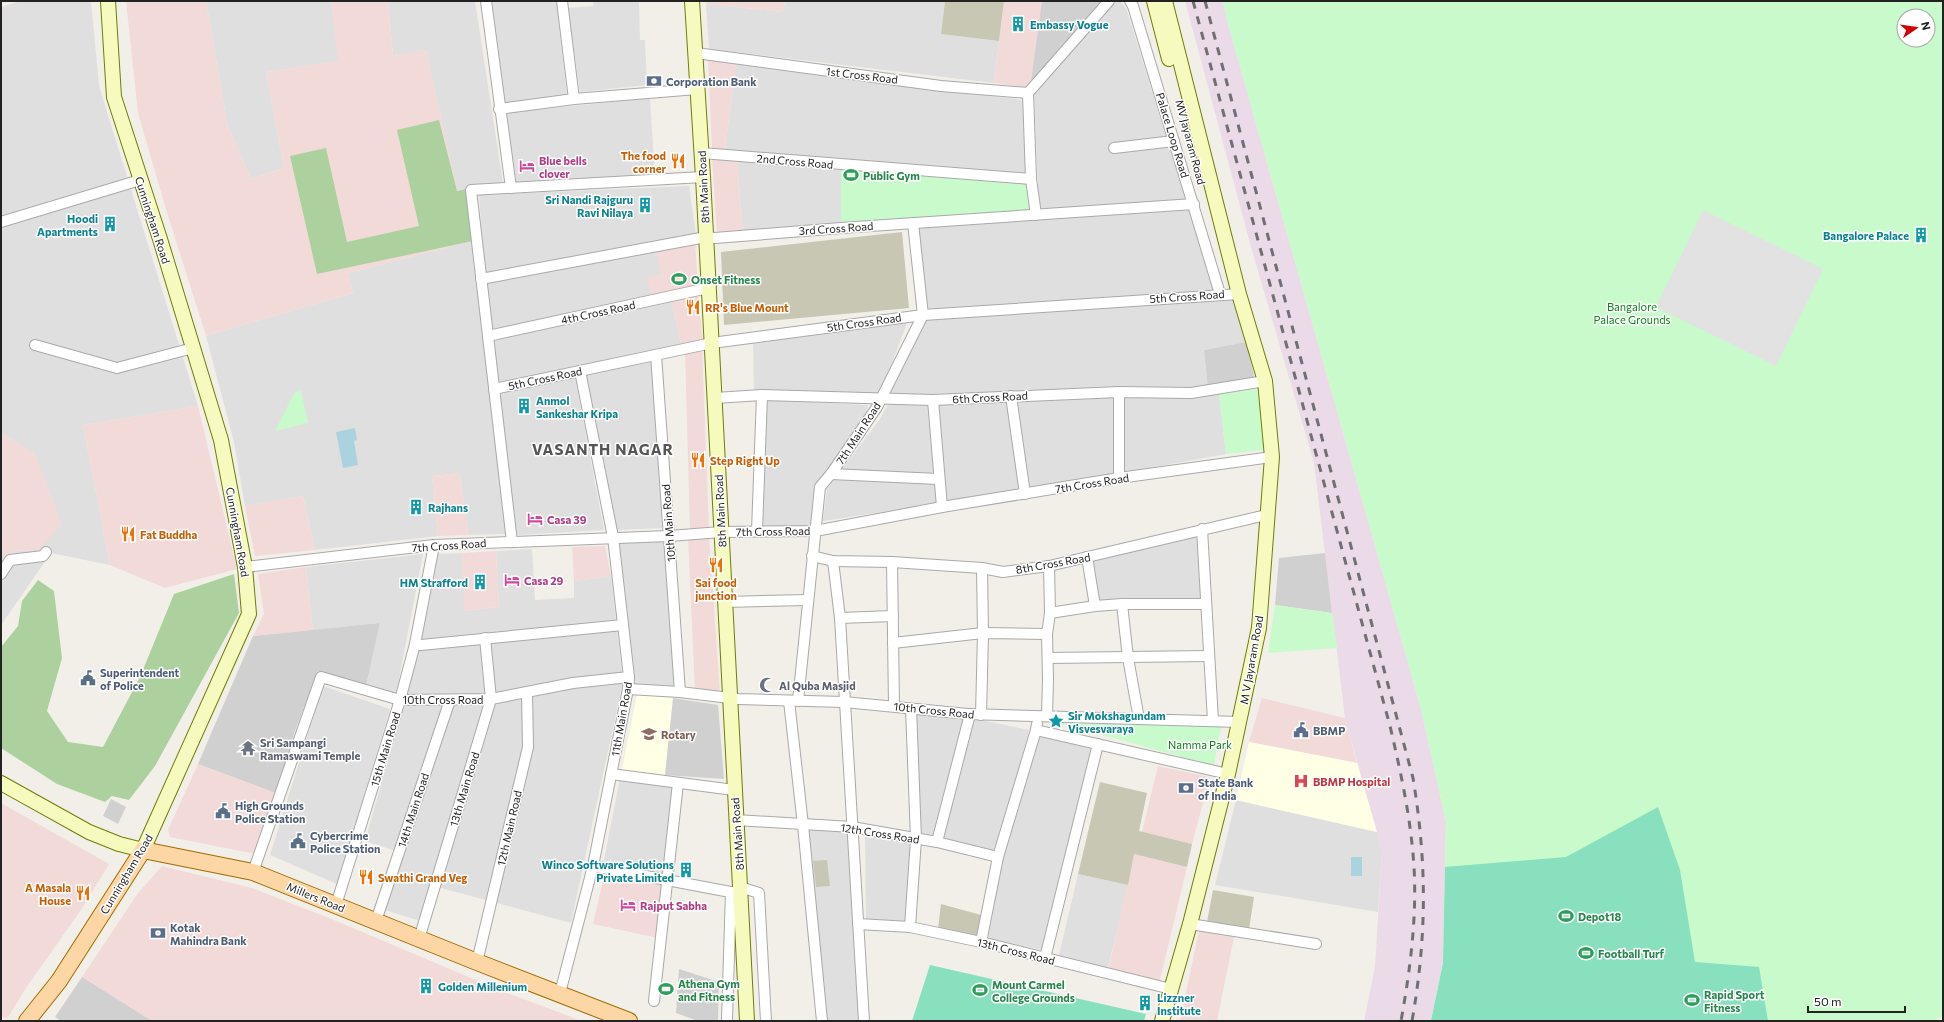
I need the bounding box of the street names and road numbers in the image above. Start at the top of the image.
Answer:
street label: 1st Cross Road [825,64,899,86]
street label: Palace Loop Road [1154,91,1192,179]
street label: MV Jayaram Road [1172,98,1209,186]
street label: 8th Main Road [695,150,711,224]
street label: 2nd Cross Road [756,151,834,171]
street label: Cunningham Road [133,175,173,265]
street label: 3rd Cross Road [798,219,874,237]
street label: 5th Cross Road [1149,287,1225,305]
street label: 4th Cross Road [560,298,636,326]
street label: 5th Cross Road [826,310,902,334]
street label: 5th Cross Road [507,364,583,392]
street label: 6th Cross Road [952,389,1028,405]
street label: 7th Main Road [833,399,883,467]
street label: 7th Cross Road [1054,471,1130,495]
street label: 8th Main Road [712,474,728,548]
street label: 10th Main Road [659,484,677,562]
street label: Cunningham Road [224,486,252,578]
street label: 7th Cross Road [736,524,810,538]
street label: 7th Cross Road [411,536,487,554]
street label: 8th Cross Road [1015,550,1091,576]
street label: M V Jayaram Road [1237,615,1266,706]
street label: 11th Main Road [608,681,634,757]
street label: 10th Cross Road [403,693,483,706]
street label: 10th Cross Road [893,699,975,721]
street label: 15th Main Road [368,710,402,788]
street label: 13th Main Road [447,750,481,828]
street label: 14th Main Road [395,771,431,849]
street label: 12th Main Road [494,789,524,867]
street label: 8th Main Road [728,797,746,871]
street label: 12th Cross Road [840,820,920,846]
street label: Cunningham Road [97,832,155,916]
street label: Millers Road [285,879,347,915]
street label: 13th Cross Road [976,935,1056,967]

